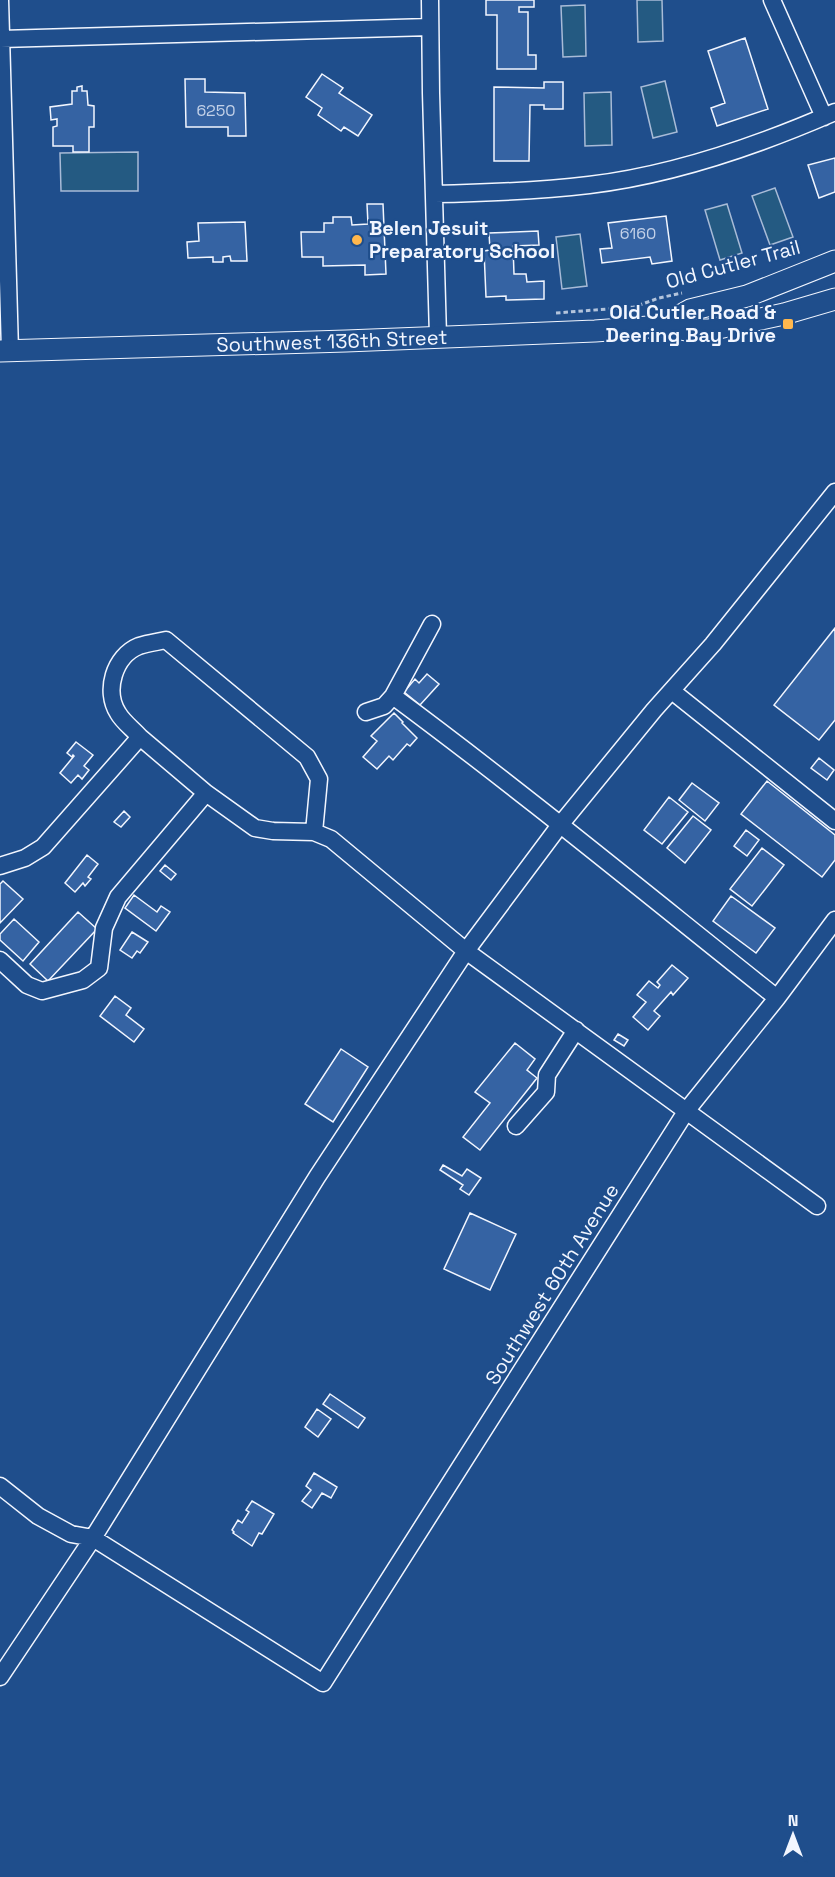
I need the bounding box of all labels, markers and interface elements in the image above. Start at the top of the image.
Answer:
house number: 6250 [196,100,236,121]
place label: Belen Jesuit Preparatory School [369,215,555,264]
house number: 6160 [620,223,656,244]
marker: Belen Jesuit Preparatory School [350,233,364,247]
street label: Old Cutler Trail [663,234,803,294]
place label: Old Cutler Road & Deering Bay Drive [605,299,776,348]
marker: Old Cutler Road & Deering Bay Drive [781,317,795,331]
street label: Southwest 136th Street [216,324,448,358]
street label: Southwest 60th Avenue [479,1178,625,1390]
north arrow [763,1805,823,1865]
text: N [788,1810,798,1831]

